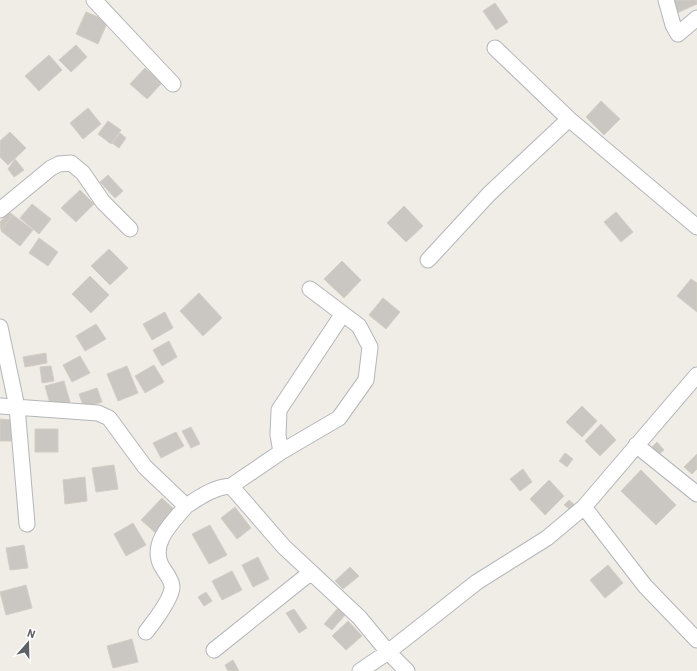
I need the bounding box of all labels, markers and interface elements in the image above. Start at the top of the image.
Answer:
north arrow [8,623,48,663]
text: N [26,626,37,640]

